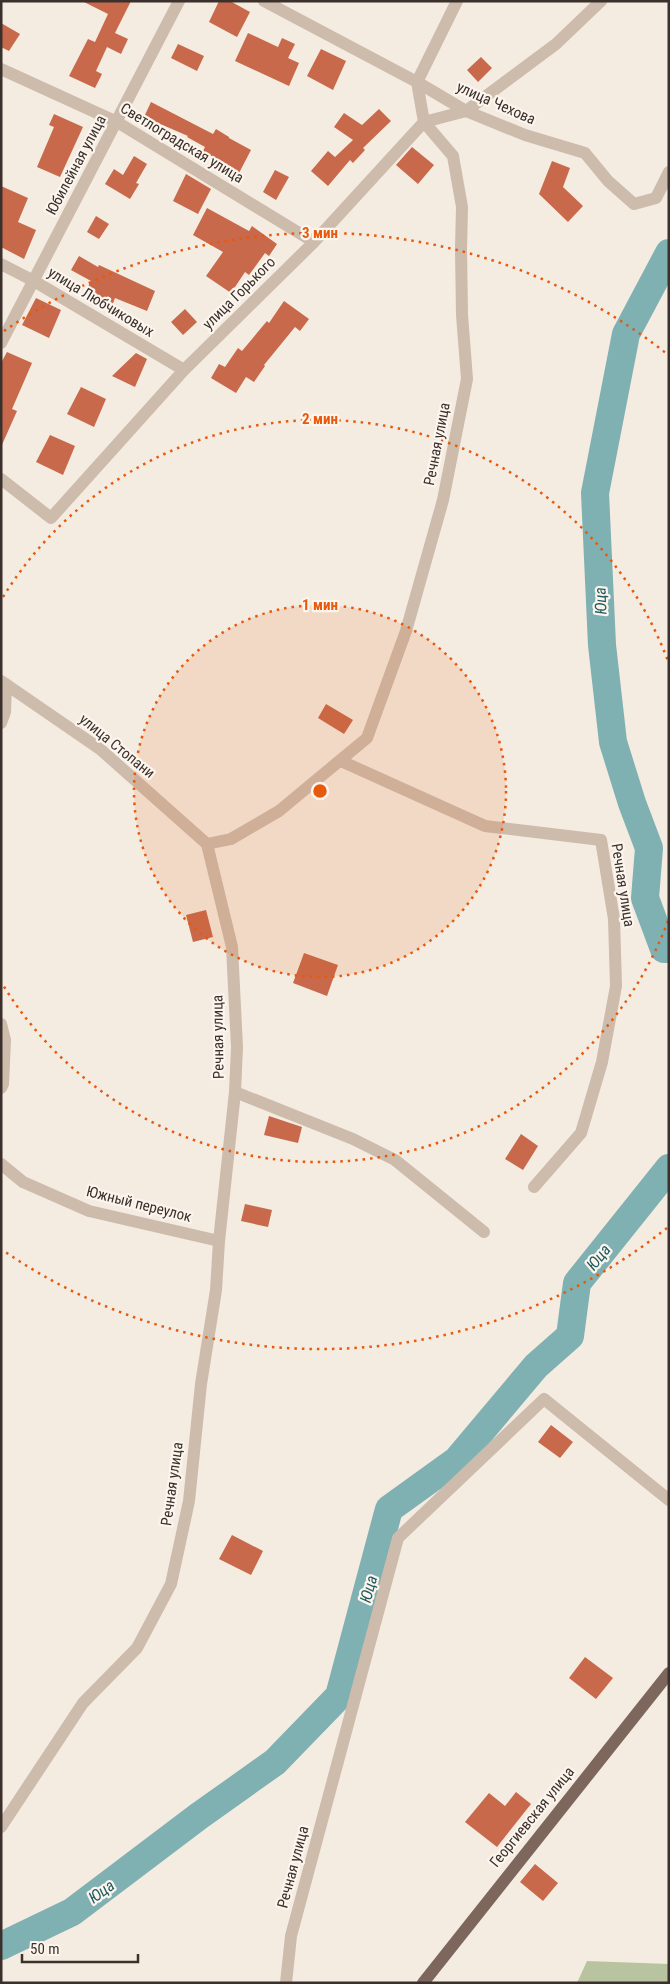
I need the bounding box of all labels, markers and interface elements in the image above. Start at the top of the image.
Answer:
street label: улица Чехова [454,78,538,128]
street label: Светлоградская улица [117,99,247,187]
street label: Юбилейная улица [42,112,110,218]
text: 3 мин [302,224,338,242]
street label: улица Горького [199,253,279,333]
street label: улица Любчиковых [45,263,158,341]
street label: Речная улица [420,401,454,487]
text: 2 мин [302,410,338,428]
water label: Юца [591,587,610,615]
text: 1 мин [302,596,338,614]
street label: улица Стопани [76,710,158,782]
centre of rings [311,782,329,800]
street label: Речная улица [608,842,638,928]
street label: Речная улица [208,995,228,1079]
street label: Южный переулок [85,1182,193,1226]
water label: Юца [582,1241,614,1274]
street label: Речная улица [157,1441,187,1527]
water label: Юца [356,1573,381,1605]
street label: Георгиевская улица [486,1763,578,1871]
street label: Речная улица [273,1824,313,1910]
water label: Юца [85,1876,118,1907]
scale bar [22,1932,139,1964]
text: 50 m [30,1940,60,1958]

